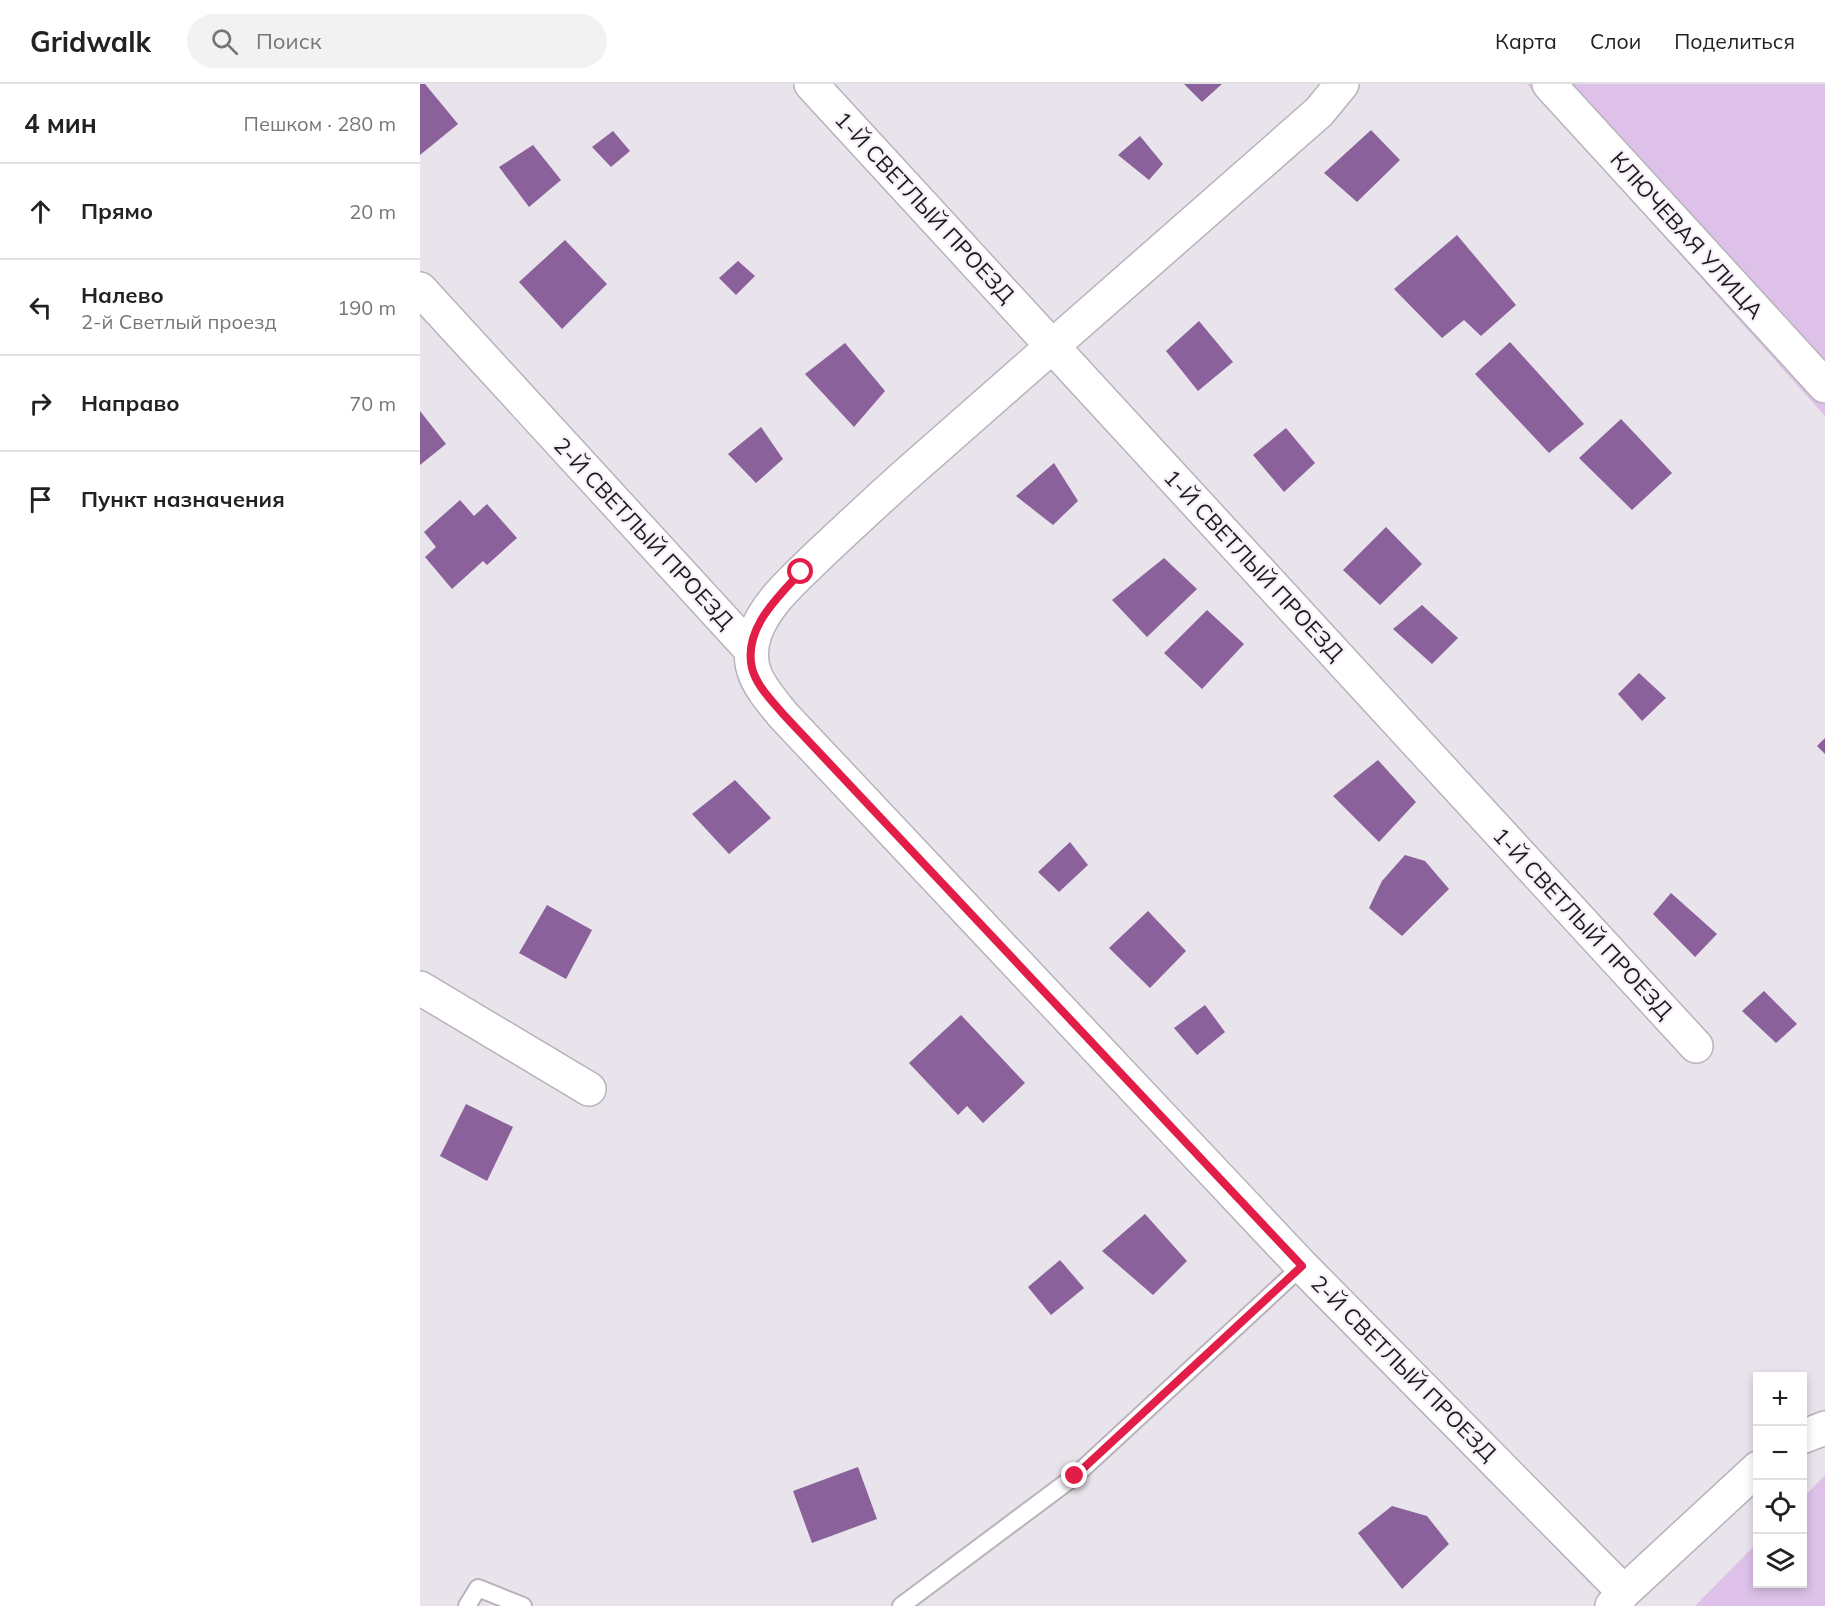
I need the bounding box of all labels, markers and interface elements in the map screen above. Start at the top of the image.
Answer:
search box [187,14,607,68]
text: Gridwalk [30,24,151,59]
icon: search [208,25,241,58]
text: Поиск [256,27,322,55]
text: Карта [1495,28,1557,54]
text: Слои [1590,28,1641,54]
text: Поделиться [1674,28,1795,54]
street label: 1-Й СВЕТЛЫЙ ПРОЕЗД [829,106,1021,309]
text: 4 мин [24,107,97,140]
text: Пешком · 280 m [244,111,396,136]
street label: КЛЮЧЕВАЯ УЛИЦА [1604,145,1770,325]
icon: ahead [24,195,57,228]
text: Прямо [81,197,153,225]
text: 20 m [349,199,396,224]
text: Налево [81,281,164,309]
icon: left [24,291,57,324]
text: 190 m [337,295,396,320]
text: 2-й Светлый проезд [81,309,277,334]
icon: right [24,387,57,420]
text: Направо [81,389,179,417]
text: 70 m [349,391,396,416]
street label: 2-Й СВЕТЛЫЙ ПРОЕЗД [548,432,740,635]
street label: 1-Й СВЕТЛЫЙ ПРОЕЗД [1158,464,1350,667]
icon: arrive [24,483,57,516]
text: Пункт назначения [81,485,285,513]
route start [787,558,813,584]
street label: 1-Й СВЕТЛЫЙ ПРОЕЗД [1487,822,1679,1025]
street label: 2-Й СВЕТЛЫЙ ПРОЕЗД [1305,1269,1503,1467]
map controls [1753,1372,1807,1588]
button: + [1753,1372,1807,1426]
button: − [1753,1426,1807,1480]
route end [1061,1462,1087,1488]
button: locate [1753,1480,1807,1534]
button: layers [1753,1534,1807,1588]

